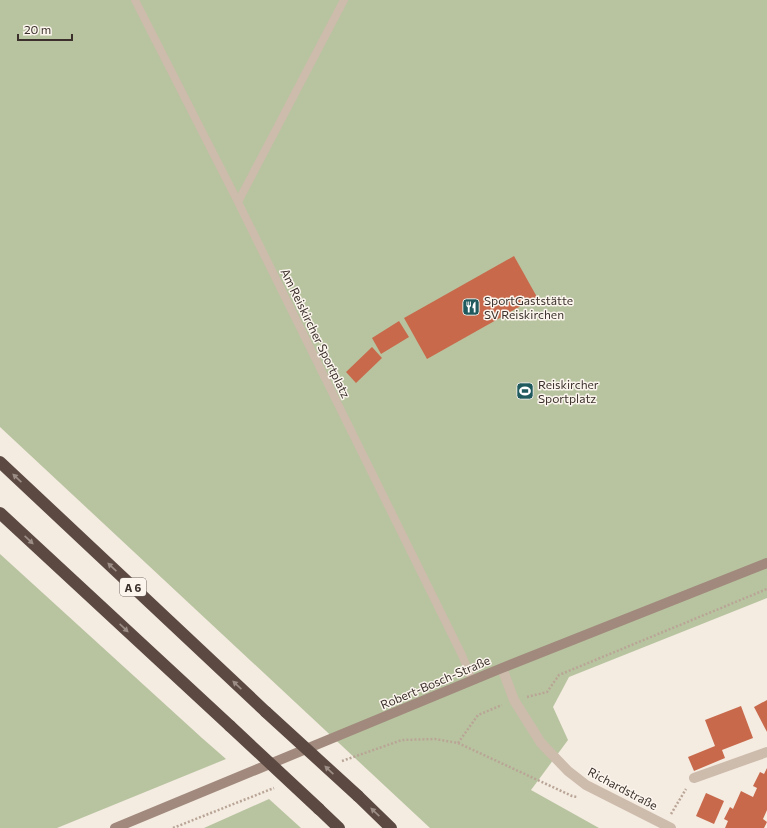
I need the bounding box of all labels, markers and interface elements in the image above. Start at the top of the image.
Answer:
scale bar [18,16,72,42]
text: 20 m [24,22,51,36]
street label: Am Reiskircher Sportplatz [279,266,353,400]
place label: SportGaststätte SV Reiskirchen [484,293,573,321]
restaurant icon: SportGaststätte SV Reiskirchen [461,297,481,317]
place label: Reiskircher Sportplatz [538,377,599,405]
sports icon: Reiskircher Sportplatz [515,381,535,401]
one-way arrow [12,473,22,483]
one-way arrow [23,535,34,544]
one-way arrow [107,562,117,572]
road number: A 6 [120,578,146,596]
one-way arrow [119,623,129,633]
street label: Robert-Bosch-Straße [378,653,492,711]
one-way arrow [232,680,242,690]
street label: Richardstraße [586,764,660,812]
one-way arrow [324,765,334,775]
one-way arrow [370,808,379,817]

